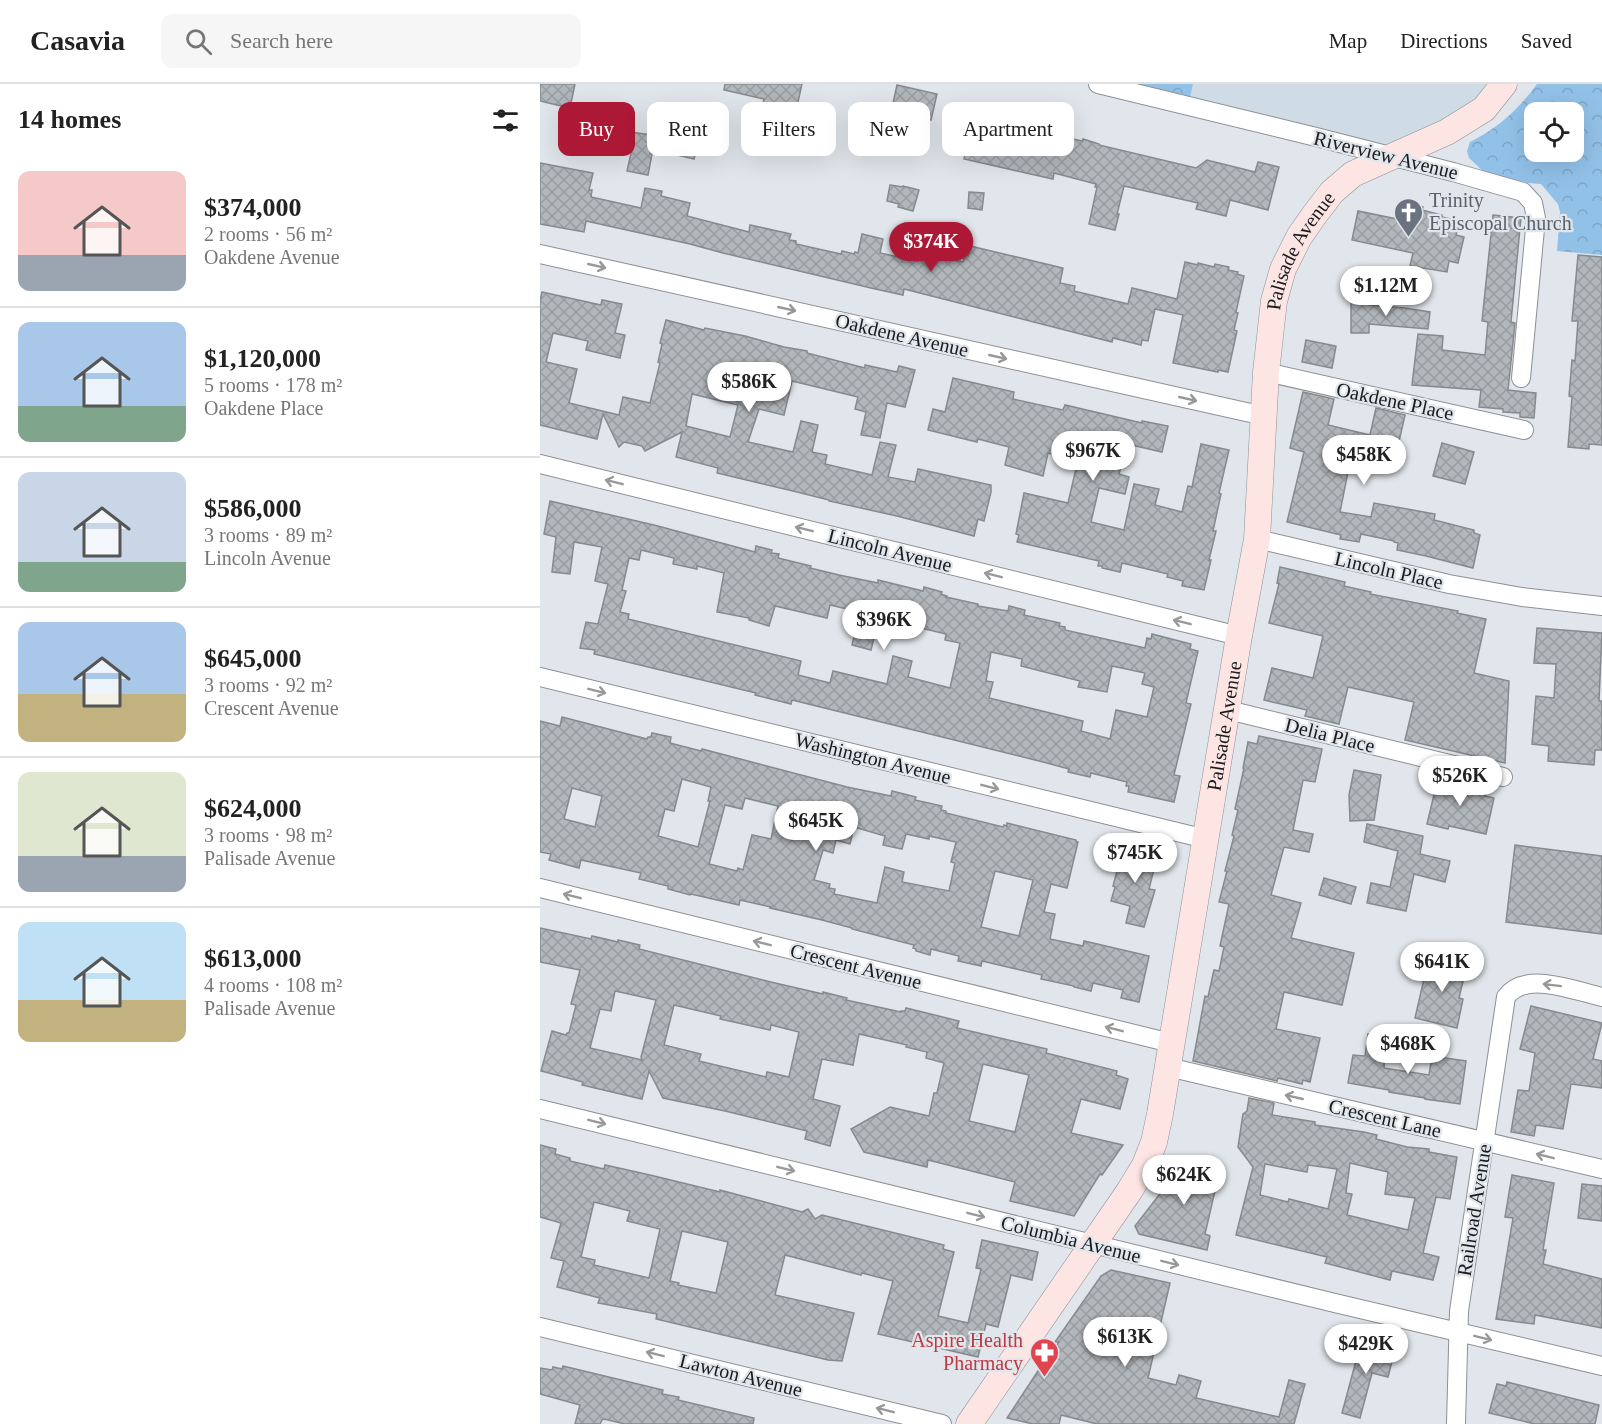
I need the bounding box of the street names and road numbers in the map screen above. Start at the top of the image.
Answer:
street label: Riverview Avenue [1312,126,1461,184]
street label: Palisade Avenue [1262,187,1339,311]
street label: Oakdene Avenue [833,309,971,361]
street label: Oakdene Place [1334,378,1456,424]
street label: Lincoln Avenue [826,524,954,576]
street label: Lincoln Place [1333,547,1445,593]
street label: Palisade Avenue [1203,659,1246,792]
street label: Delia Place [1283,713,1377,757]
street label: Washington Avenue [793,728,953,789]
street label: Crescent Avenue [788,939,924,993]
street label: Crescent Lane [1327,1094,1444,1142]
street label: Railroad Avenue [1453,1142,1495,1278]
street label: Columbia Avenue [999,1211,1143,1267]
street label: Lawton Avenue [677,1349,805,1401]

